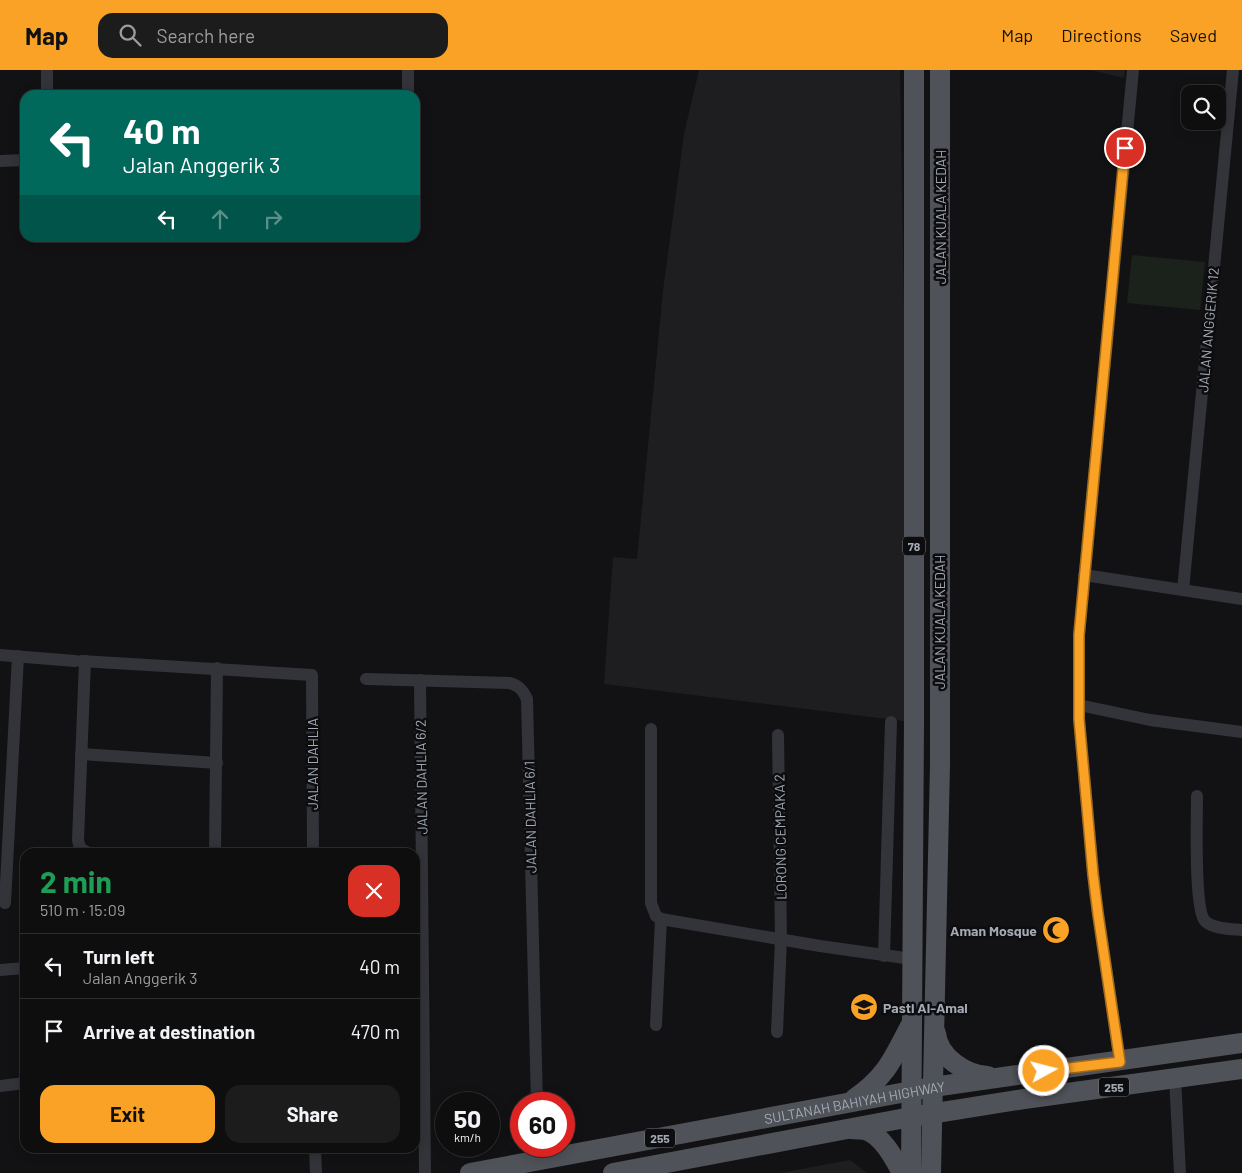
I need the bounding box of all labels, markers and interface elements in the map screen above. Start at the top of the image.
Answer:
search box [98,13,448,58]
text: Map [25,21,68,50]
icon: search [116,21,144,49]
text: Search here [156,24,255,47]
text: Map [1001,24,1033,46]
text: Directions [1061,24,1142,46]
text: Saved [1170,24,1217,46]
map controls [1181,85,1226,130]
button: search [1181,85,1226,130]
text: 40 m [123,109,200,151]
icon: left [40,110,105,175]
pin [1104,127,1146,169]
icon: arrive [1111,134,1139,162]
street label: JALAN KUALA KEDAH [932,150,949,284]
text: Jalan Anggerik 3 [123,151,280,177]
icon: left [153,205,181,233]
icon: ahead [206,205,234,233]
icon: right [259,205,287,233]
street label: JALAN ANGGERIK 12 [1194,267,1222,393]
road number: 78 [903,536,925,556]
street label: JALAN KUALA KEDAH [931,555,948,689]
street label: JALAN DAHLIA [304,718,321,810]
street label: JALAN DAHLIA 6/2 [411,719,431,835]
street label: JALAN DAHLIA 6/1 [521,761,539,873]
street label: LORONG CEMPAKA 2 [770,774,790,900]
text: 2 min [40,863,112,899]
button: close [348,865,400,917]
text: 510 m · 15:09 [40,900,125,919]
mosque icon: Aman Mosque [1041,915,1071,945]
place label: Aman Mosque [950,922,1037,939]
text: Turn left [83,945,154,968]
icon: left [40,952,68,980]
text: 40 m [359,955,400,978]
text: Jalan Anggerik 3 [83,968,197,987]
school or university icon: Pasti Al-Amal [849,992,879,1022]
place label: Pasti Al-Amal [883,999,968,1016]
icon: arrive [40,1017,68,1045]
text: Arrive at destination [83,1020,255,1043]
text: 470 m [351,1020,400,1043]
position arrow [1017,1044,1069,1096]
street label: SULTANAH BAHIYAH HIGHWAY [763,1077,946,1127]
road number: 255 [1099,1078,1129,1096]
button: Exit [40,1085,215,1143]
button: Share [225,1085,400,1143]
speed limit sign: 60 [510,1092,575,1157]
text: 50 [454,1103,481,1133]
road number: 255 [645,1128,675,1148]
text: km/h [454,1130,481,1144]

